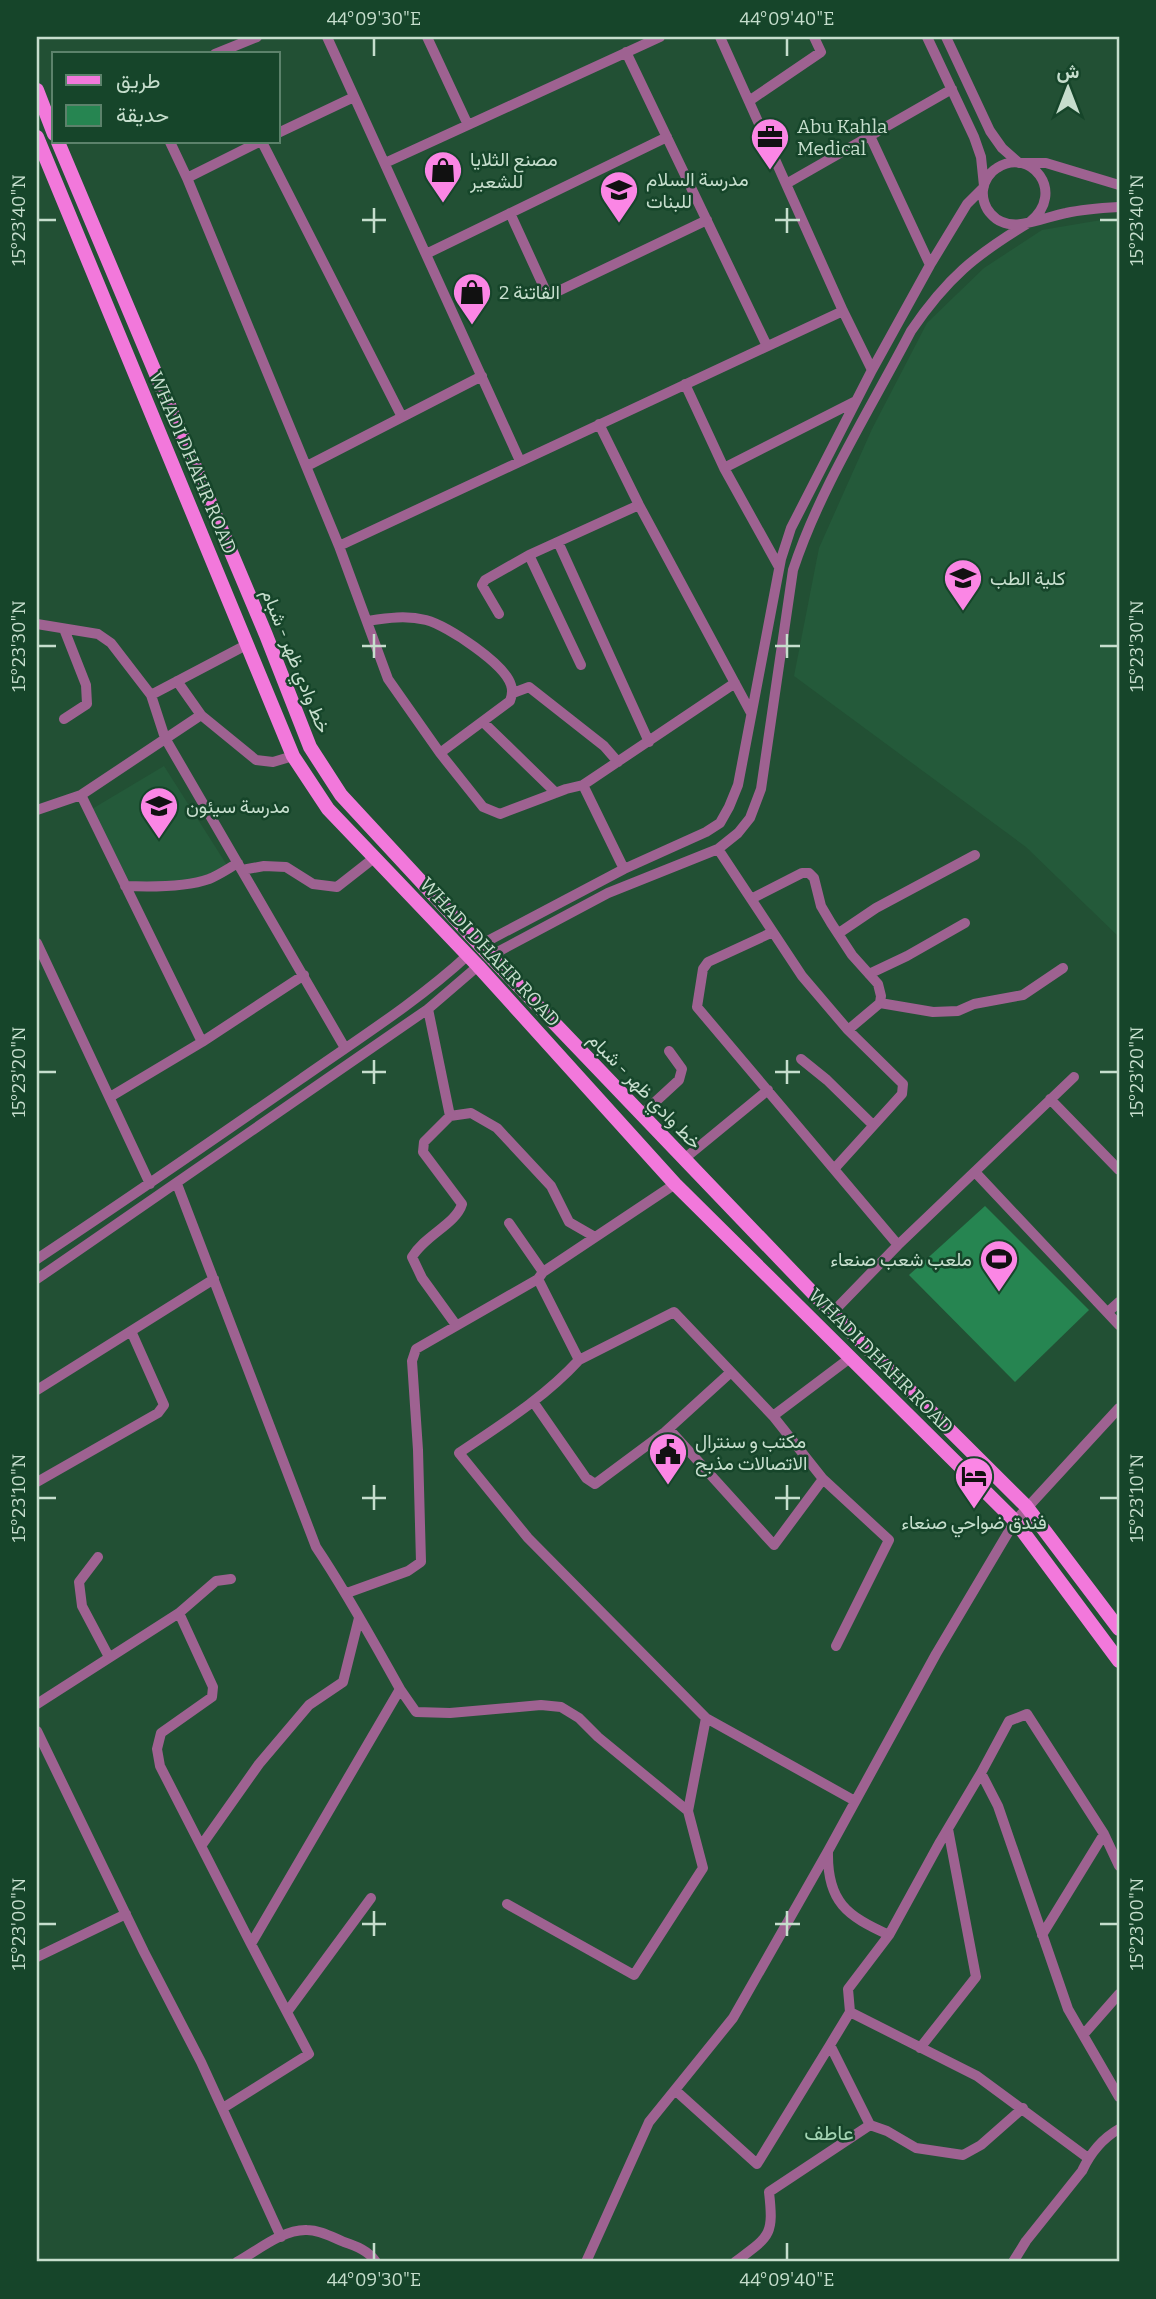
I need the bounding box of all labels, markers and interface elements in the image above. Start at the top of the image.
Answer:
text: 44°09'30"E [327,8,421,30]
text: 44°09'40"E [740,8,834,30]
legend [52,52,280,144]
north arrow [1034,52,1104,122]
text: ش [1057,60,1080,83]
text: طريق [116,68,161,94]
text: حديقة [116,102,169,128]
place label: Abu Kahla Medical [797,115,888,160]
office icon: Abu Kahla Medical [749,116,791,171]
place label: مصنع الثلايا للشعير [469,148,558,193]
shop icon: مصنع الثلايا للشعير [422,149,464,204]
place label: مدرسة السلام للبنات [646,168,749,213]
school or university icon: مدرسة السلام للبنات [598,169,640,224]
text: 15°23'40"N [8,174,30,266]
text: 15°23'40"N [1126,174,1148,266]
shop icon: الفاتنة 2 [451,271,493,326]
place label: الفاتنة 2 [499,281,560,304]
street label: WHADI DHAHR ROAD [144,369,242,557]
school or university icon: كلية الطب [942,557,984,612]
place label: كلية الطب [990,567,1065,590]
street label: خط وادي ظهر - شبام [253,586,335,738]
text: 15°23'30"N [8,600,30,692]
text: 15°23'30"N [1126,600,1148,692]
school or university icon: مدرسة سيئون [138,785,180,840]
place label: مدرسة سيئون [186,795,290,818]
street label: WHADI DHAHR ROAD [415,873,565,1031]
text: 15°23'20"N [8,1027,30,1117]
text: 15°23'20"N [1126,1027,1148,1117]
street label: خط وادي ظهر - شبام [581,1028,707,1157]
sports icon: ملعب شعب صنعاء [978,1238,1020,1293]
place label: ملعب شعب صنعاء [830,1248,972,1271]
street label: WHADI DHAHR ROAD [804,1284,958,1438]
place label: مكتب و سنترال الاتصالات مذبح [695,1430,807,1477]
public building icon: مكتب و سنترال الاتصالات مذبح [647,1431,689,1486]
text: 15°23'10"N [8,1454,30,1542]
text: 15°23'10"N [1126,1454,1148,1542]
hotel icon: فندق ضواحي صنعاء [953,1455,995,1510]
place label: فندق ضواحي صنعاء [901,1511,1047,1538]
text: 15°23'00"N [8,1878,30,1970]
text: 15°23'00"N [1126,1878,1148,1970]
district label: عاطف [804,2120,854,2146]
text: 44°09'30"E [327,2269,421,2291]
text: 44°09'40"E [740,2269,834,2291]

